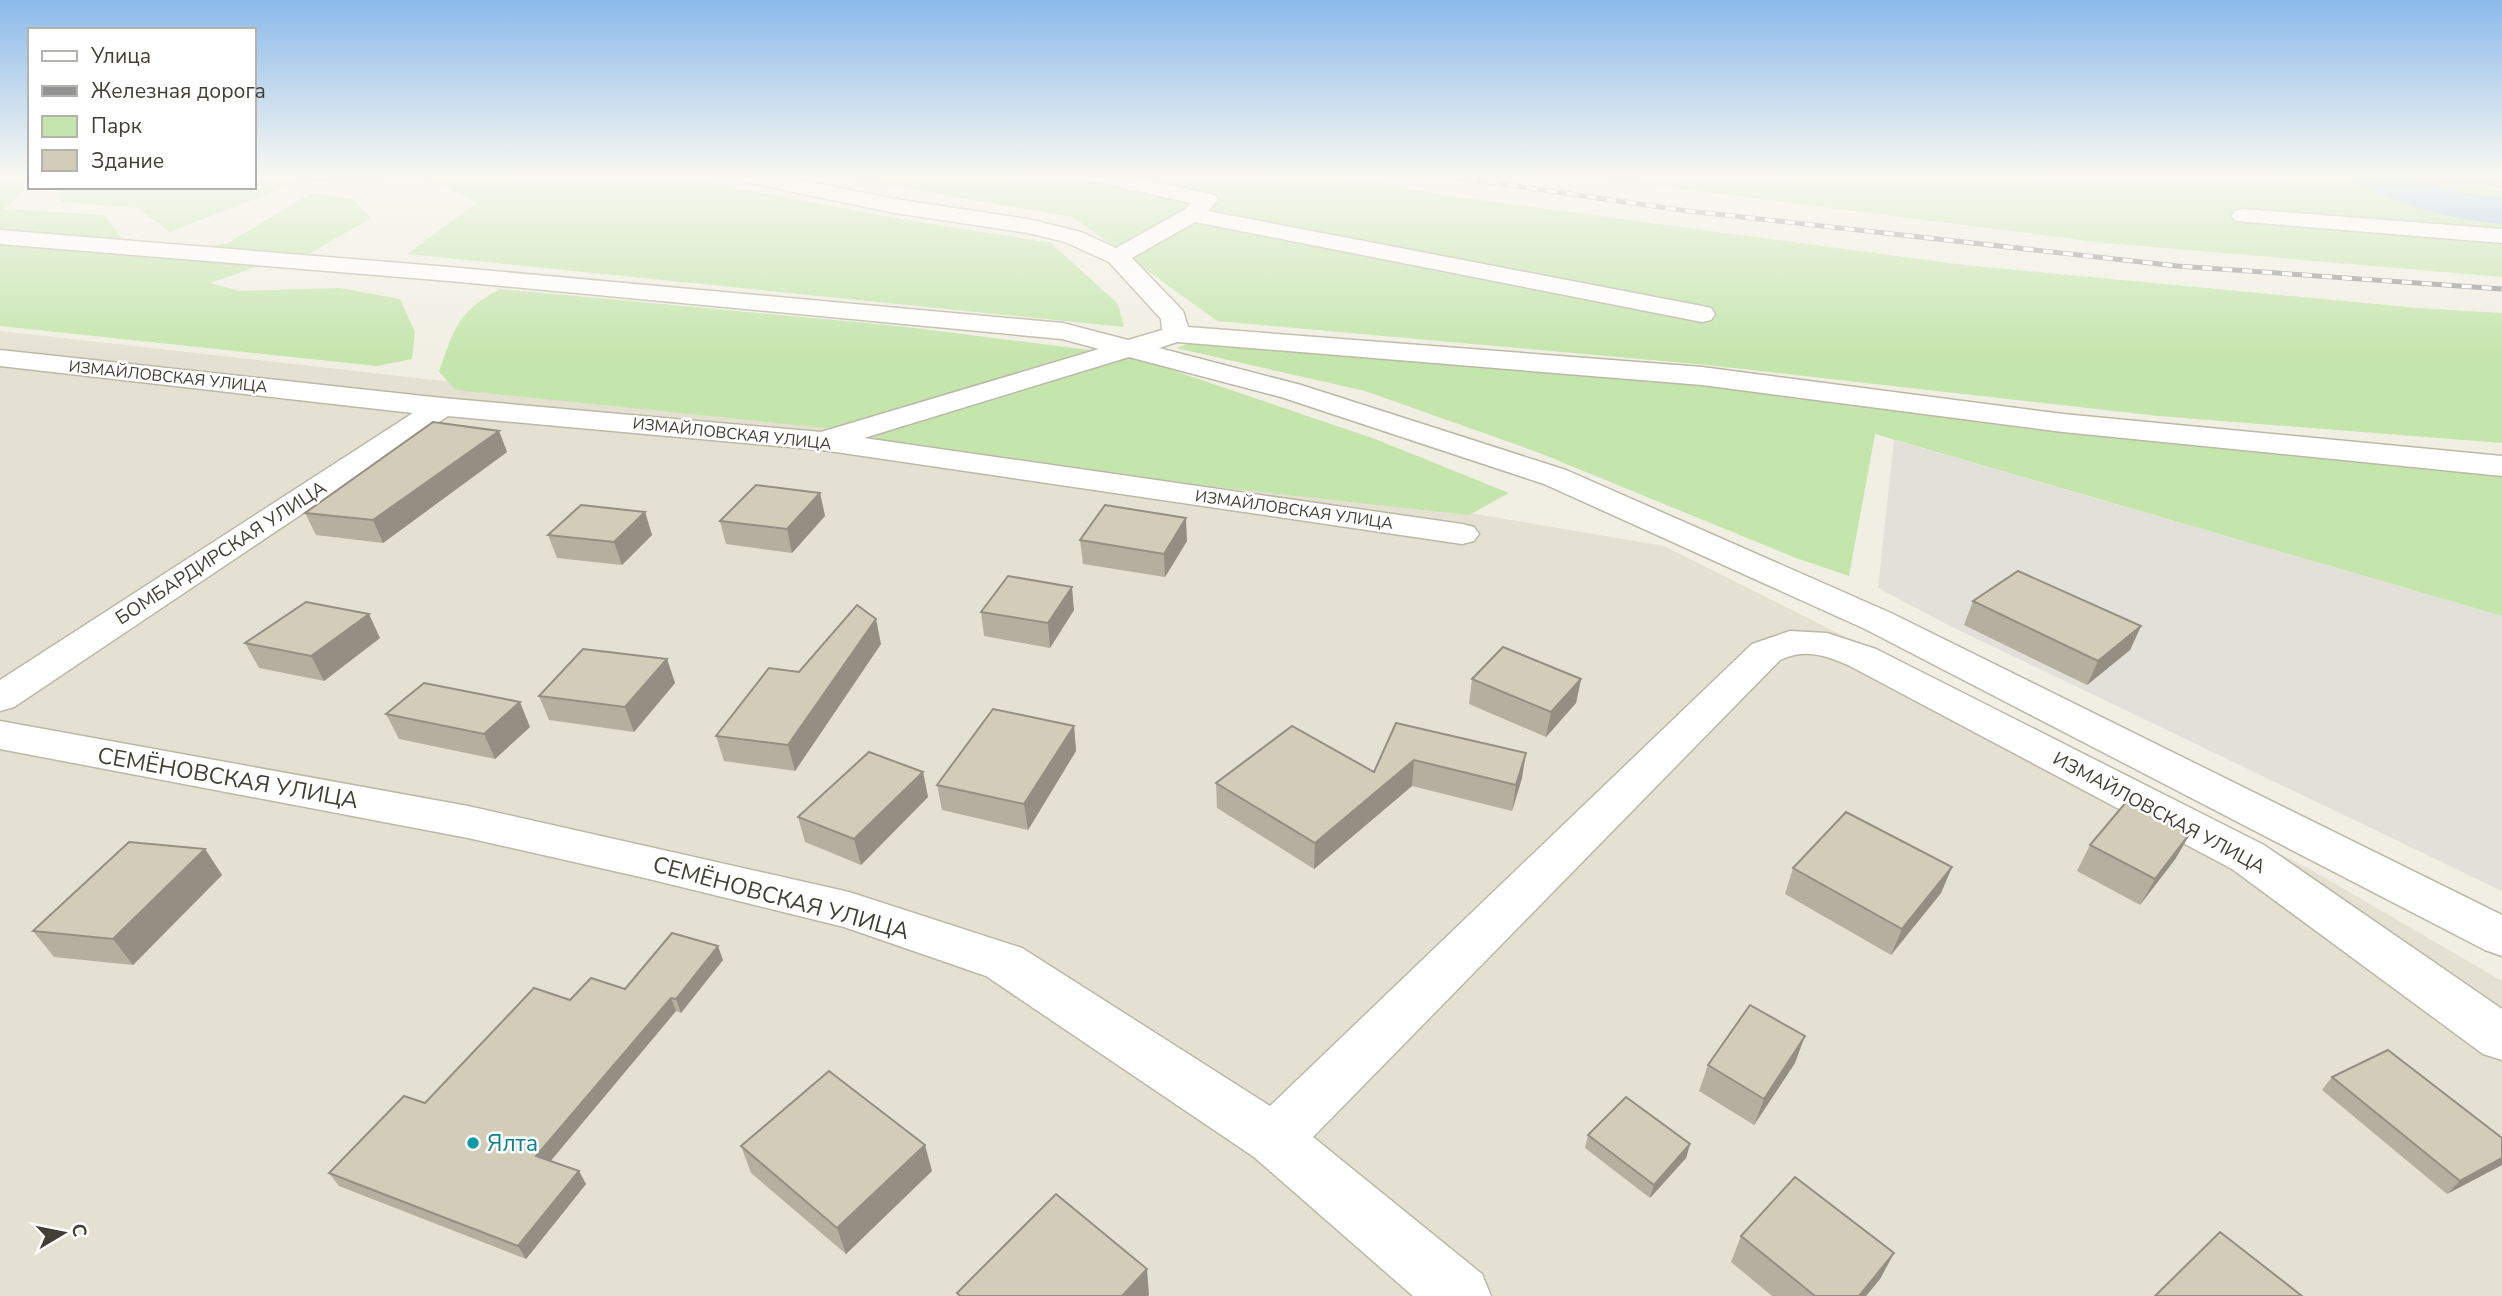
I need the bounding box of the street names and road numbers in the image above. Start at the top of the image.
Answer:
street label: ИЗМАЙЛОВСКАЯ УЛИЦА [68,356,269,398]
street label: ИЗМАЙЛОВСКАЯ УЛИЦА [632,413,833,455]
street label: БОМБАРДИРСКАЯ УЛИЦА [110,475,332,631]
street label: ИЗМАЙЛОВСКАЯ УЛИЦА [1194,485,1395,535]
street label: СЕМЁНОВСКАЯ УЛИЦА [95,740,361,816]
street label: ИЗМАЙЛОВСКАЯ УЛИЦА [2048,746,2270,880]
street label: СЕМЁНОВСКАЯ УЛИЦА [649,849,913,947]

